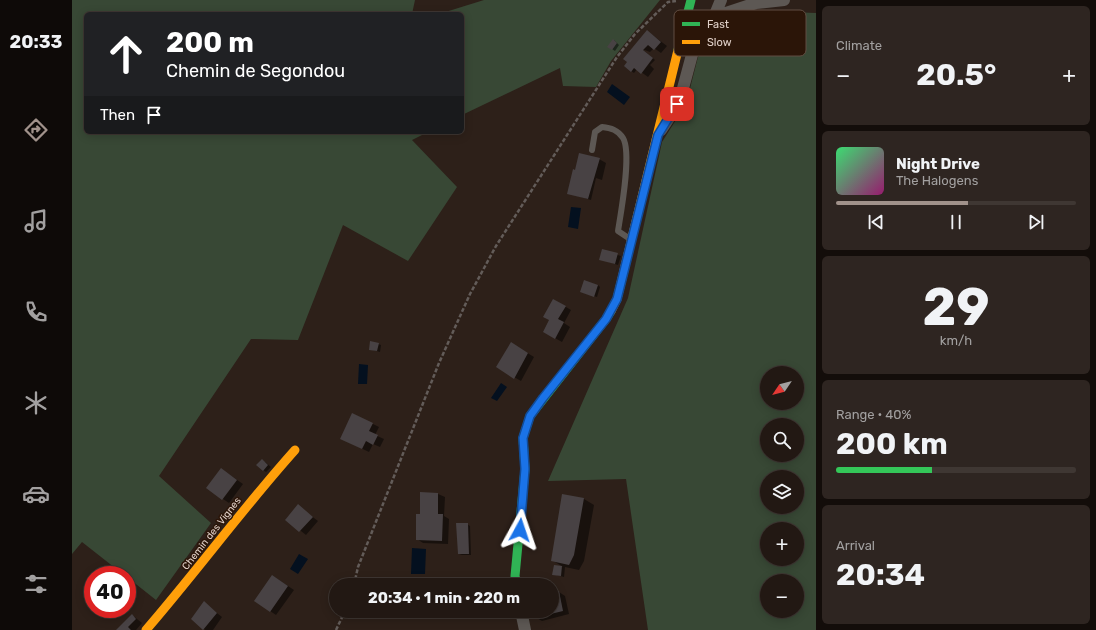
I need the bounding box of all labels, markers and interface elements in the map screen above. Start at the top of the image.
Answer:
legend [674,10,806,56]
text: Fast [707,18,730,31]
text: 200 m [166,26,254,59]
icon: ahead [100,28,152,80]
text: 20:33 [10,31,62,53]
text: Slow [707,36,732,49]
text: Climate [836,38,882,53]
text: 20.5° [916,57,996,93]
text: Chemin de Segondou [166,60,345,82]
text: − [836,62,850,89]
text: + [1062,62,1076,89]
pin [660,87,694,121]
icon: arrive [666,93,688,115]
icon: arrive [143,104,165,126]
text: Then [100,106,135,124]
icon: directions [22,116,50,144]
text: Night Drive [896,155,980,173]
text: The Halogens [896,173,978,188]
icon: music [22,207,50,235]
icon: previous [865,211,887,233]
icon: pause [945,211,967,233]
icon: next [1025,211,1047,233]
text: 29 [922,276,990,338]
icon: phone [22,298,50,326]
text: km/h [940,333,972,348]
north arrow [760,366,804,410]
map controls [760,366,804,618]
icon: climate [22,389,50,417]
text: Range · 40% [836,407,912,422]
button: search [760,418,804,462]
text: 200 km [836,426,948,462]
button: layers [760,470,804,514]
icon: car [22,480,50,508]
street label: Chemin des Vignes [180,495,244,572]
position arrow [499,509,541,551]
button: + [760,522,804,566]
text: Arrival [836,538,875,553]
text: 20:34 [836,557,925,593]
speed limit sign: 40 [84,566,136,618]
icon: filters [22,570,50,598]
button: − [760,574,804,618]
text: 20:34 · 1 min · 220 m [368,589,520,607]

